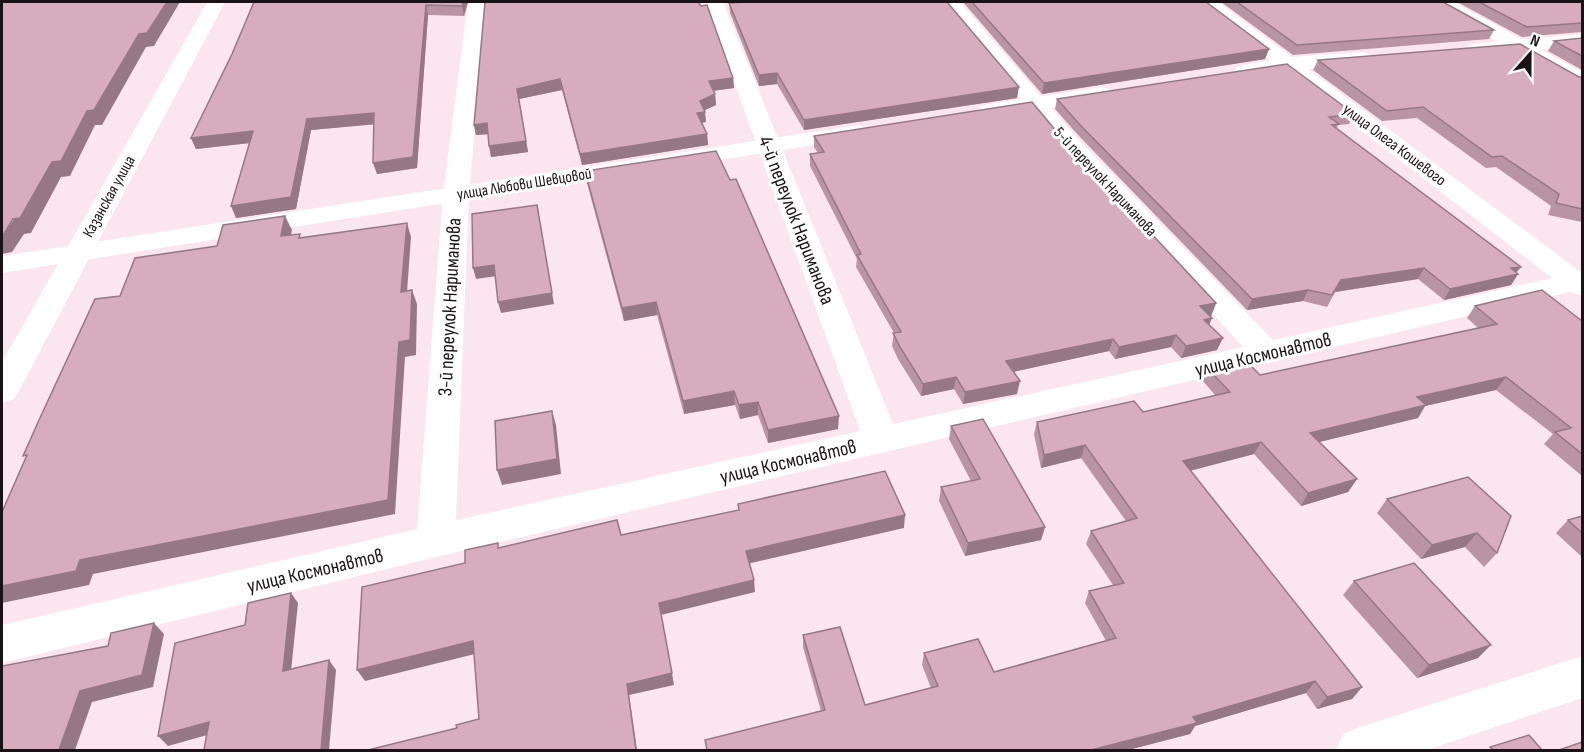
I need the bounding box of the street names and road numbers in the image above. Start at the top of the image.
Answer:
street label: улица Олега Кошевого [1339,100,1450,190]
street label: 5-й переулок Нариманова [1049,123,1160,241]
street label: 4-й переулок Нариманова [753,133,839,308]
street label: Казанская улица [79,153,140,241]
street label: улица Любови Шевцовой [456,164,593,205]
street label: 3-й переулок Нариманова [433,217,467,397]
street label: улица Космонавтов [1193,328,1334,382]
street label: улица Космонавтов [718,435,859,489]
street label: улица Космонавтов [245,544,386,598]

